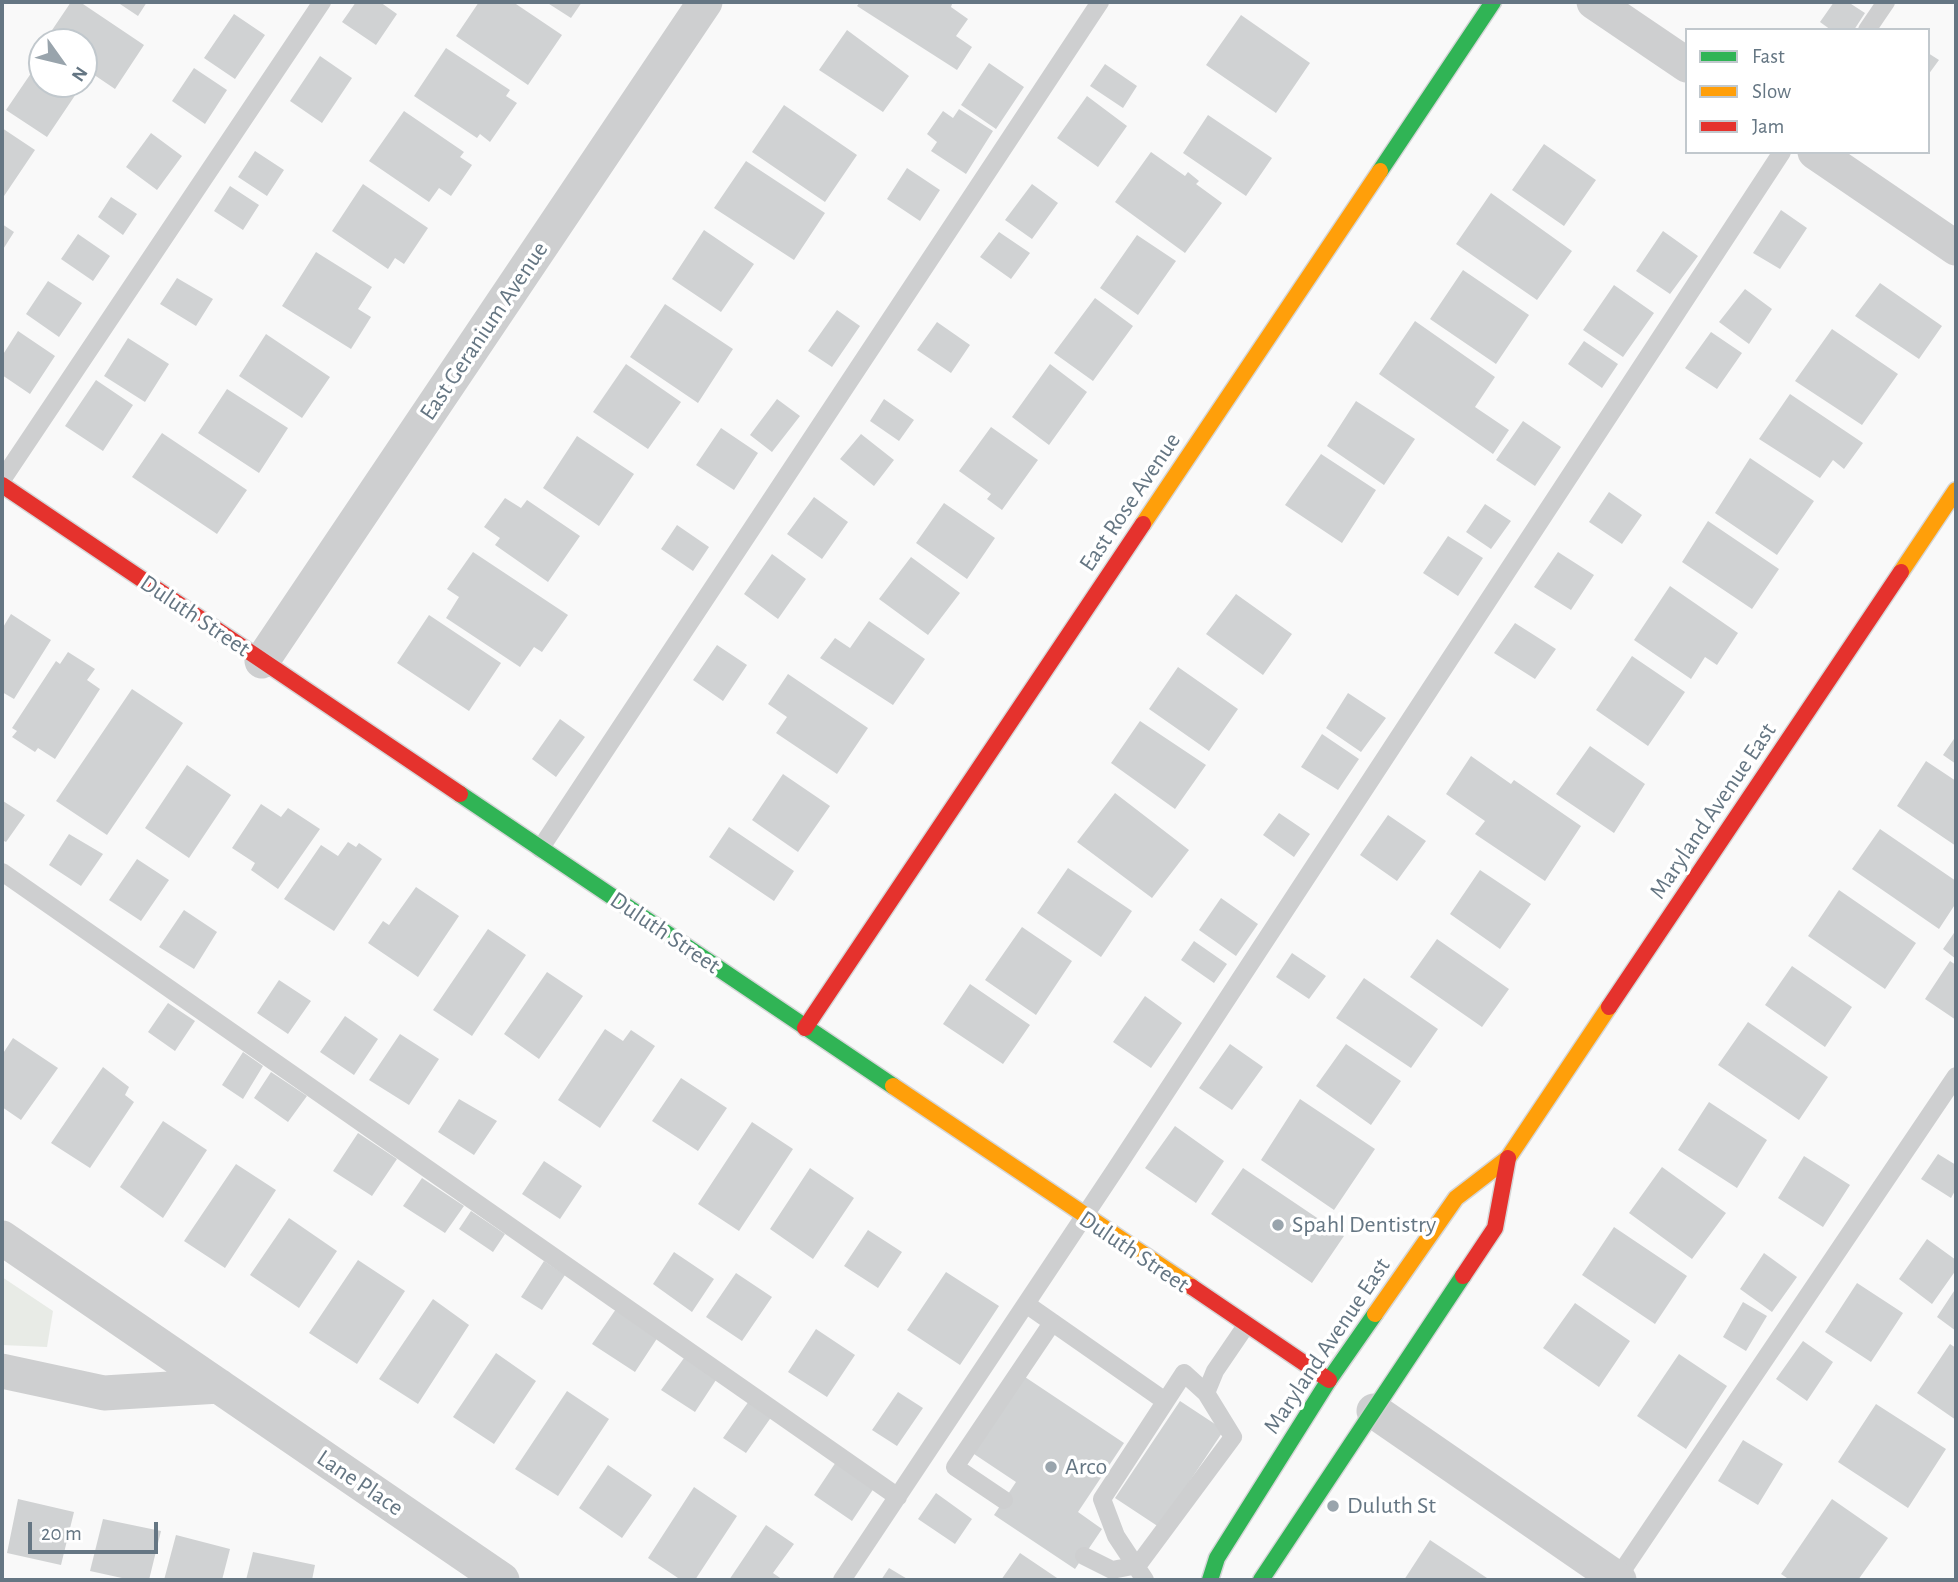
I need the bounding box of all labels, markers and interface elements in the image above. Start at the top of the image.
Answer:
north arrow [28,28,98,98]
legend [1685,28,1930,154]
text: Fast [1752,46,1785,67]
text: N [68,63,91,85]
text: Slow [1752,81,1791,102]
text: Jam [1752,116,1784,137]
street label: East Geranium Avenue [414,236,554,426]
street label: East Rose Avenue [1073,427,1187,577]
street label: Duluth Street [135,569,255,663]
street label: Maryland Avenue East [1643,718,1783,904]
street label: Duluth Street [605,886,725,980]
street label: Duluth Street [1074,1205,1194,1299]
place label: Spahl Dentistry [1292,1211,1436,1239]
marker: Spahl Dentistry [1270,1217,1286,1233]
street label: Maryland Avenue East [1257,1253,1397,1439]
street label: Lane Place [311,1444,409,1522]
place label: Arco [1065,1453,1107,1481]
marker: Arco [1043,1459,1059,1475]
place label: Duluth St [1347,1492,1436,1520]
marker: Duluth St [1325,1498,1341,1514]
scale bar [32,1508,161,1552]
text: 20 m [41,1523,82,1544]

